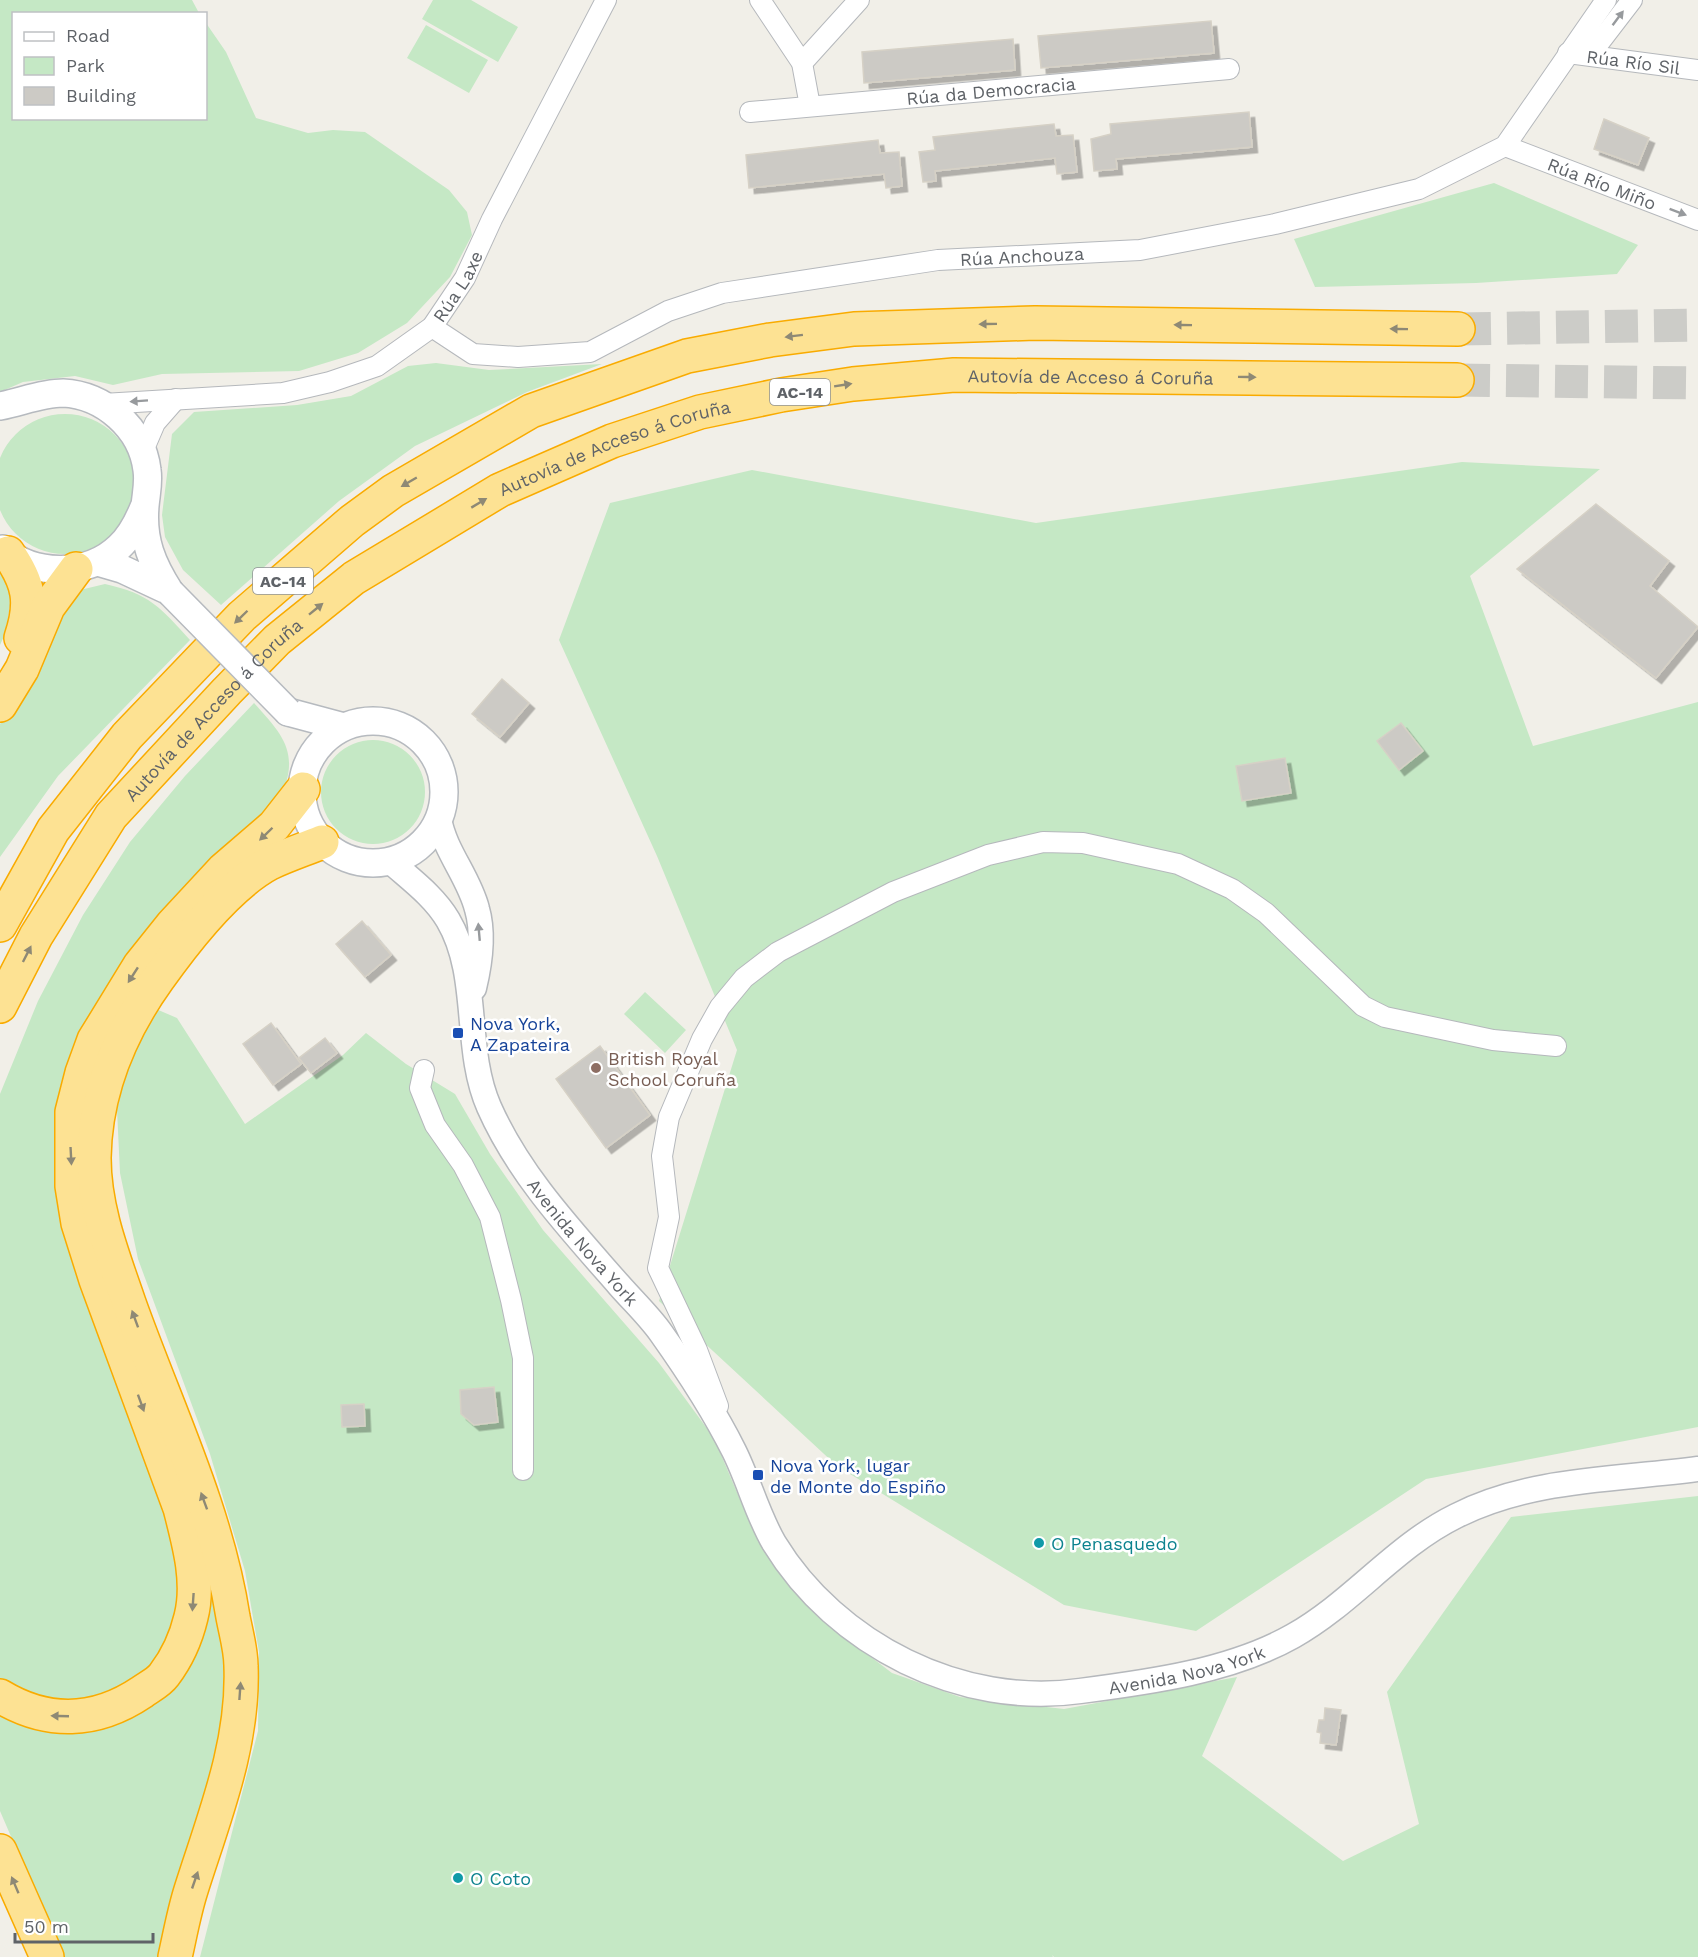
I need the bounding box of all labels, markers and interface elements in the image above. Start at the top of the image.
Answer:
one-way arrow [1612,10,1624,25]
legend [12,12,207,120]
text: Road [66,25,110,46]
street label: Rúa Río Sil [1585,45,1682,78]
text: Park [66,55,105,76]
street label: Rúa da Democracia [906,72,1077,108]
text: Building [66,85,136,106]
street label: Rúa Río Miño [1545,153,1659,214]
one-way arrow [1669,207,1687,217]
street label: Rúa Anchouza [959,242,1084,269]
street label: Rúa Laxe [428,247,487,326]
one-way arrow [979,320,998,329]
one-way arrow [1174,321,1193,330]
one-way arrow [1390,324,1409,333]
one-way arrow [784,332,803,341]
street label: Autovía de Acceso á Coruña [967,365,1214,388]
one-way arrow [1238,372,1257,382]
road number: AC-14 [770,379,830,405]
one-way arrow [833,381,852,390]
street label: Autovía de Acceso á Coruña [495,395,732,500]
one-way arrow [130,397,149,406]
one-way arrow [400,477,417,487]
one-way arrow [471,497,487,508]
road number: AC-14 [253,568,313,594]
one-way arrow [308,603,323,616]
one-way arrow [234,610,249,624]
street label: Autovía de Acceso á Coruña [120,614,306,805]
one-way arrow [258,827,273,841]
one-way arrow [474,922,484,941]
one-way arrow [22,945,31,962]
one-way arrow [127,967,138,983]
place label: Nova York, A Zapateira [470,1013,570,1055]
marker: Nova York, A Zapateira [451,1026,465,1040]
place label: British Royal School Coruña [608,1048,736,1090]
marker: British Royal School Coruña [589,1061,603,1075]
one-way arrow [66,1147,75,1166]
street label: Avenida Nova York [523,1174,643,1310]
one-way arrow [129,1310,139,1328]
one-way arrow [137,1394,147,1412]
place label: Nova York, lugar de Monte do Espiño [770,1455,946,1497]
marker: Nova York, lugar de Monte do Espiño [751,1468,765,1482]
one-way arrow [198,1492,208,1510]
place label: O Penasquedo [1051,1533,1178,1554]
marker: O Penasquedo [1032,1536,1046,1550]
one-way arrow [188,1593,197,1612]
street label: Avenida Nova York [1107,1641,1268,1698]
one-way arrow [235,1682,244,1701]
one-way arrow [50,1712,69,1721]
place label: O Coto [470,1868,531,1889]
one-way arrow [190,1871,200,1889]
marker: O Coto [451,1871,465,1885]
one-way arrow [10,1875,20,1893]
scale bar [15,1906,153,1944]
text: 50 m [24,1916,69,1937]

